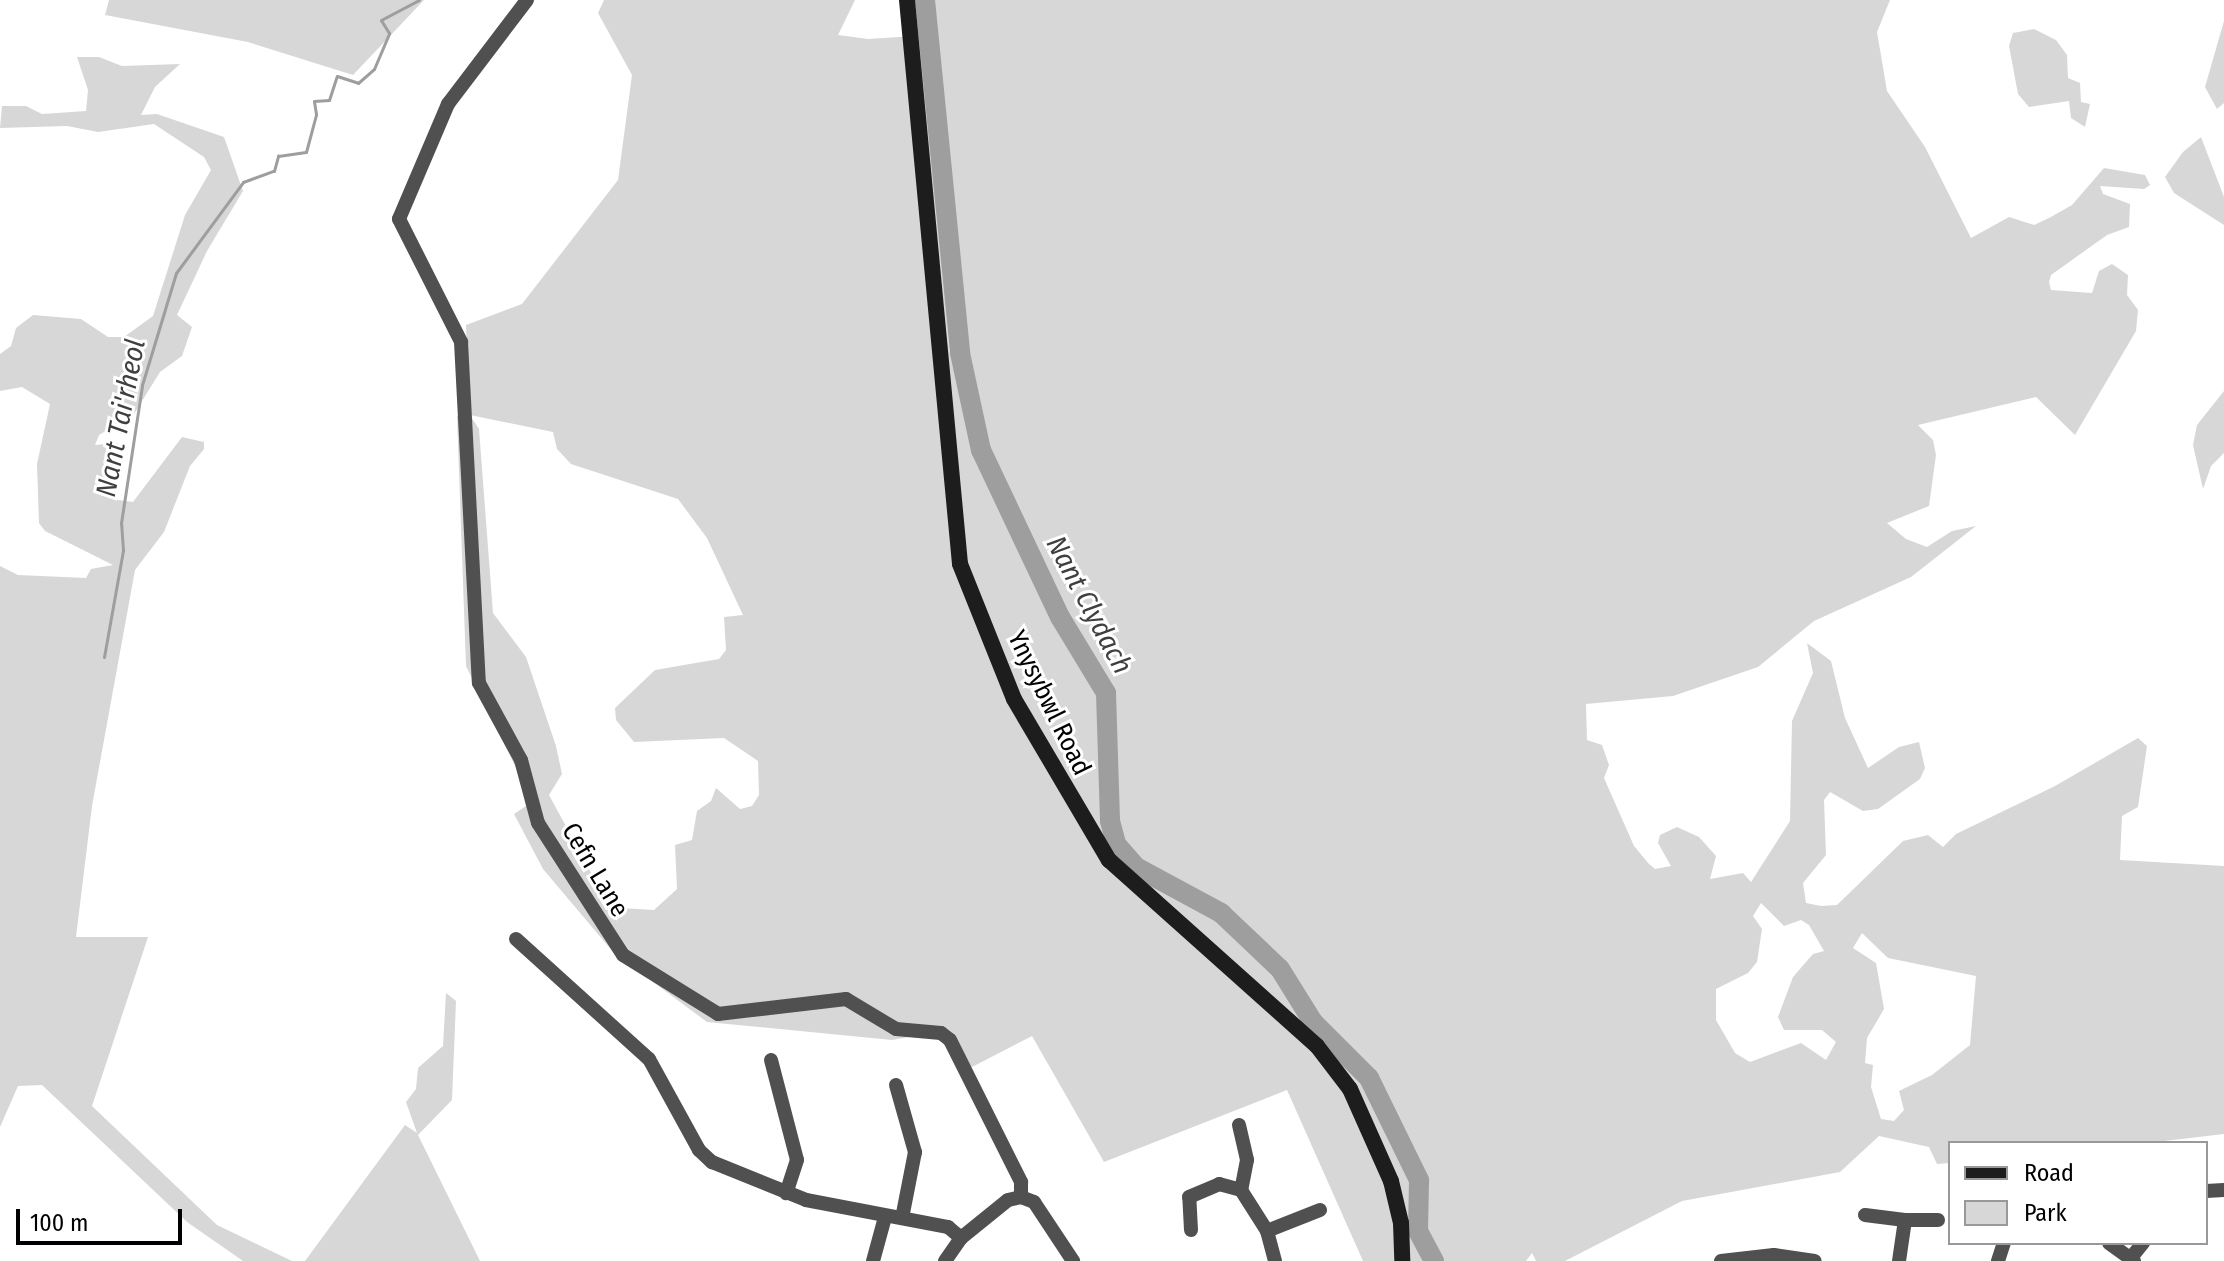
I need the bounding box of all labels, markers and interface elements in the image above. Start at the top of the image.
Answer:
water label: Nant Tai'rheol [89,336,153,500]
water label: Nant Clydach [1039,530,1139,680]
street label: Ynysybwl Road [1001,626,1097,780]
street label: Cefn Lane [555,817,635,923]
legend [1948,1141,2208,1245]
text: Road [2024,1159,2074,1187]
scale bar [20,1193,186,1243]
text: Park [2024,1199,2067,1227]
text: 100 m [30,1209,88,1237]

